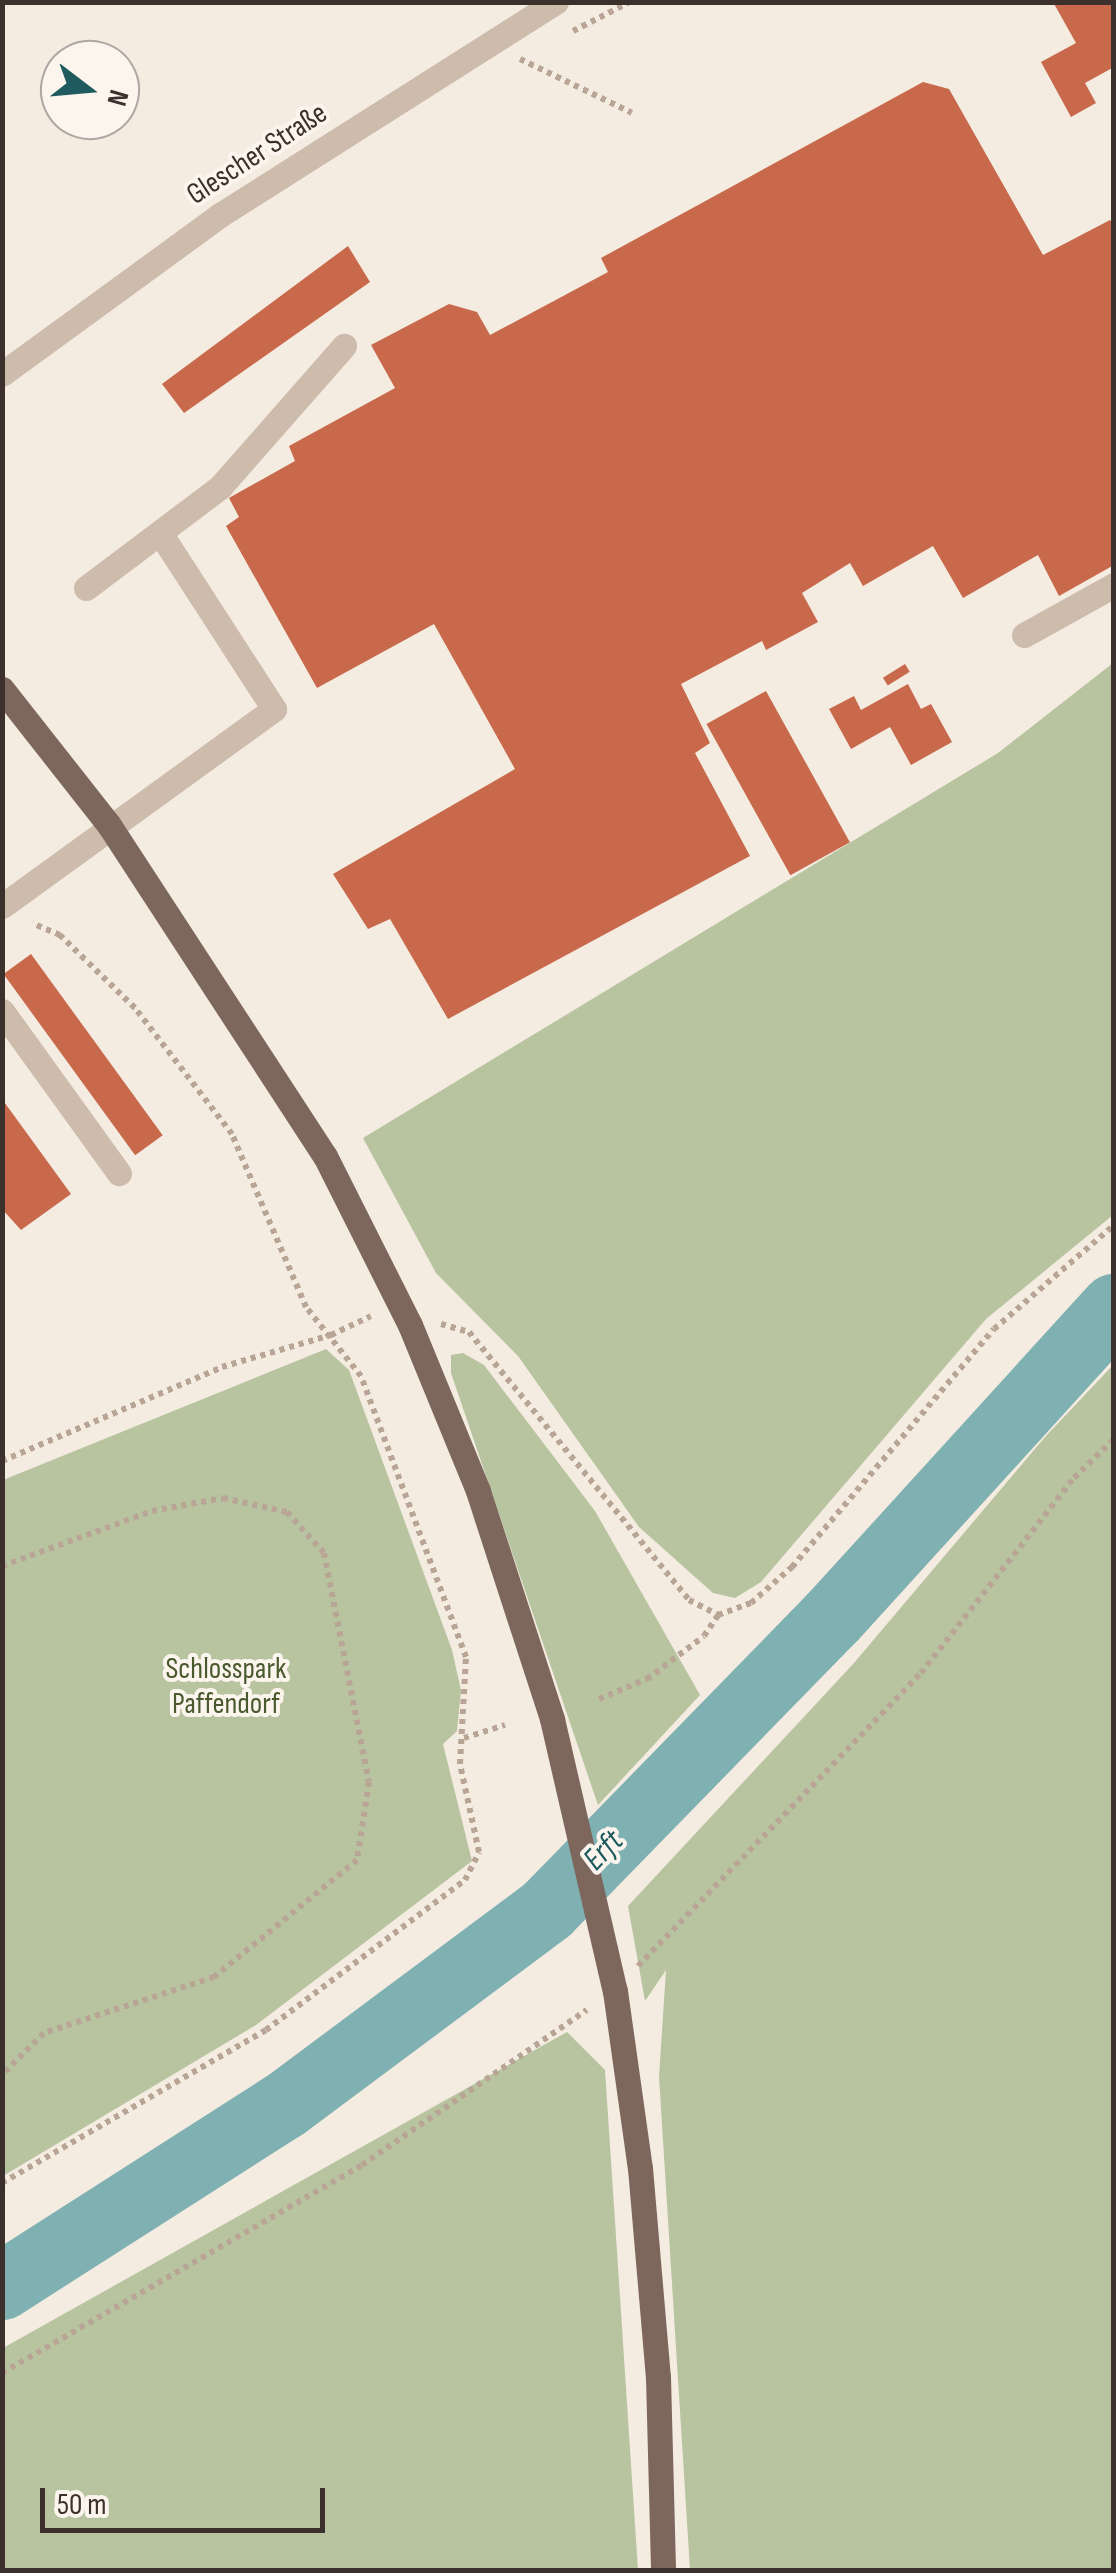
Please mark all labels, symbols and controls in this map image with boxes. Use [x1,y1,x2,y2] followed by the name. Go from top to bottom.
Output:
[40,40,140,140] north arrow
[99,86,135,110] text: N
[180,95,334,213] street label: Glescher Straße
[166,1651,286,1722] park label: Schlosspark Paffendorf
[576,1823,632,1879] water label: Erft
[45,2468,330,2530] scale bar
[57,2487,106,2523] text: 50 m

